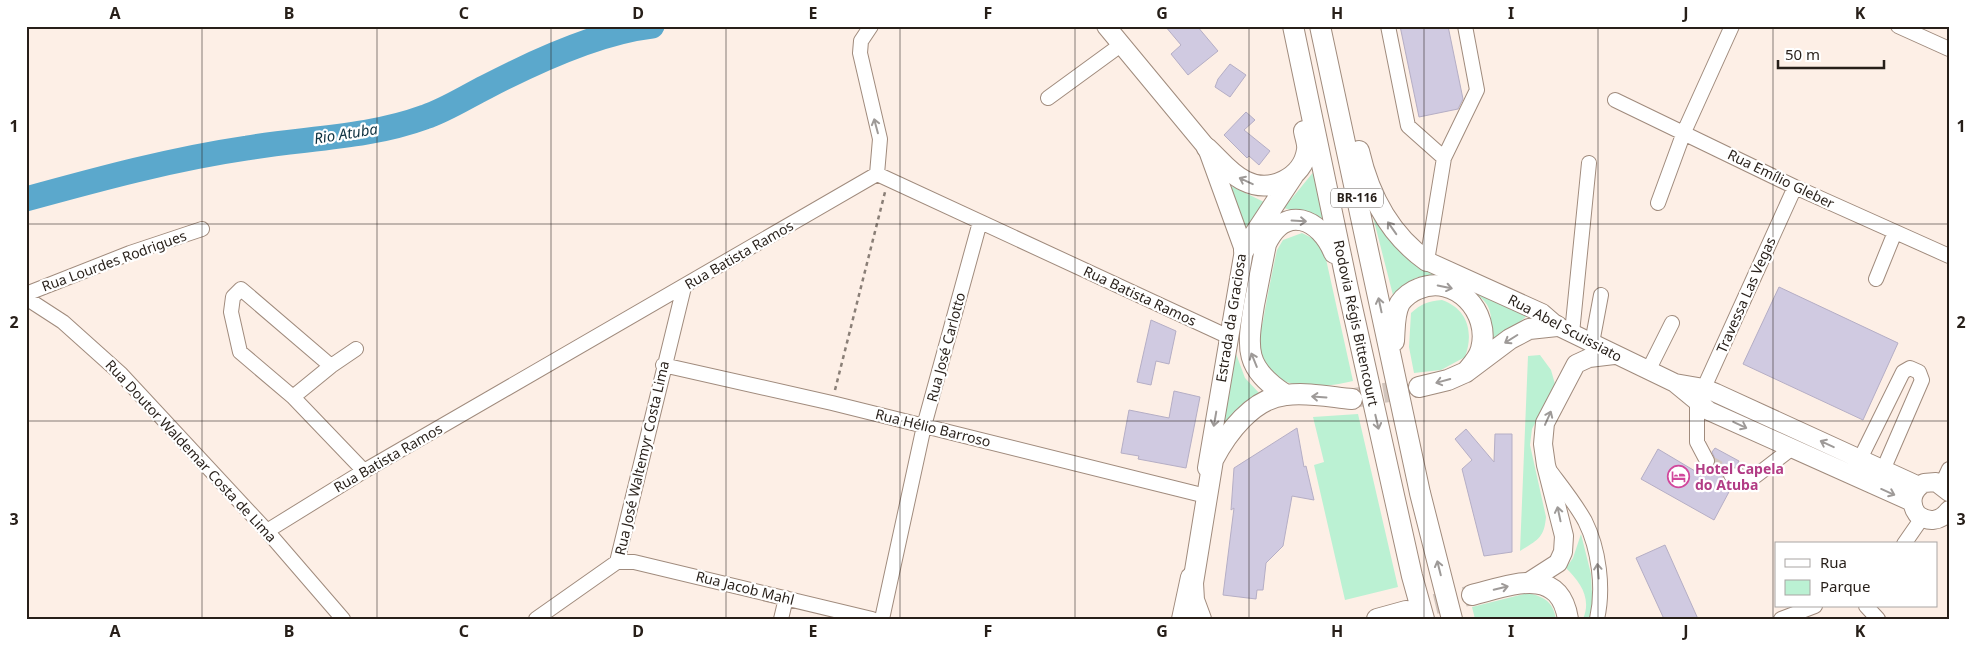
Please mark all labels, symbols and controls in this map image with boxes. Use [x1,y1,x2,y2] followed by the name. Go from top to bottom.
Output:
[109,2,121,24] text: A
[284,2,294,24] text: B
[459,2,469,24] text: C
[632,2,644,24] text: D
[809,2,818,24] text: E
[984,2,992,24] text: F
[1156,2,1168,24] text: G
[1331,2,1343,24] text: H
[1508,2,1514,24] text: I
[1681,2,1689,24] text: J
[1855,2,1866,24] text: K
[1778,38,1884,70] scale bar
[1785,44,1820,64] text: 50 m
[9,115,19,137] text: 1
[1956,115,1966,137] text: 1
[313,118,380,148] water label: Rio Atuba
[871,119,880,135] one-way arrow
[1725,144,1838,213] street label: Rua Emílio Gleber
[1239,176,1254,186] one-way arrow
[1331,188,1383,208] road number: BR-116
[681,216,797,293] street label: Rua Batista Ramos
[1290,217,1306,226] one-way arrow
[1387,221,1397,235] one-way arrow
[39,225,189,296] street label: Rua Lourdes Rodrigues
[1711,234,1780,356] street label: Travessa Las Vegas
[1330,238,1383,408] street label: Rodovia Régis Bittencourt
[1211,252,1250,384] street label: Estrada da Graciosa
[1081,261,1200,330] street label: Rua Batista Ramos
[1436,282,1452,292] one-way arrow
[1505,289,1626,366] street label: Rua Abel Scuissiato
[922,290,969,404] street label: Rua José Carlotto
[1375,298,1384,314] one-way arrow
[9,311,19,333] text: 2
[1956,311,1966,333] text: 2
[1505,334,1519,344] one-way arrow
[1248,353,1258,368] one-way arrow
[102,355,281,546] street label: Rua Doutor Waldemar Costa de Lima
[610,359,673,557] street label: Rua José Waltemyr Costa Lima
[1435,376,1451,386] one-way arrow
[1311,392,1327,401] one-way arrow
[873,404,993,451] street label: Rua Hélio Barroso
[1209,411,1219,427] one-way arrow
[1544,411,1554,426] one-way arrow
[1373,413,1383,429] one-way arrow
[330,419,446,496] street label: Rua Batista Ramos
[1732,421,1747,431] one-way arrow
[1820,438,1835,448] one-way arrow
[1695,459,1784,494] place label: Hotel Capela do Atuba
[1667,465,1691,489] hotel icon: Hotel Capela do Atuba
[1881,487,1896,497] one-way arrow
[1554,507,1563,523] one-way arrow
[9,508,19,530] text: 3
[1956,508,1966,530] text: 3
[1775,542,1938,608] legend
[1820,552,1847,572] text: Rua
[1434,560,1443,576] one-way arrow
[1594,563,1603,579] one-way arrow
[694,566,796,609] street label: Rua Jacob Mahl
[1820,576,1870,596] text: Parque
[1492,583,1508,592] one-way arrow
[109,620,121,642] text: A
[284,620,294,642] text: B
[459,620,469,642] text: C
[632,620,644,642] text: D
[809,620,818,642] text: E
[984,620,992,642] text: F
[1156,620,1168,642] text: G
[1331,620,1343,642] text: H
[1508,620,1514,642] text: I
[1681,620,1689,642] text: J
[1855,620,1866,642] text: K

